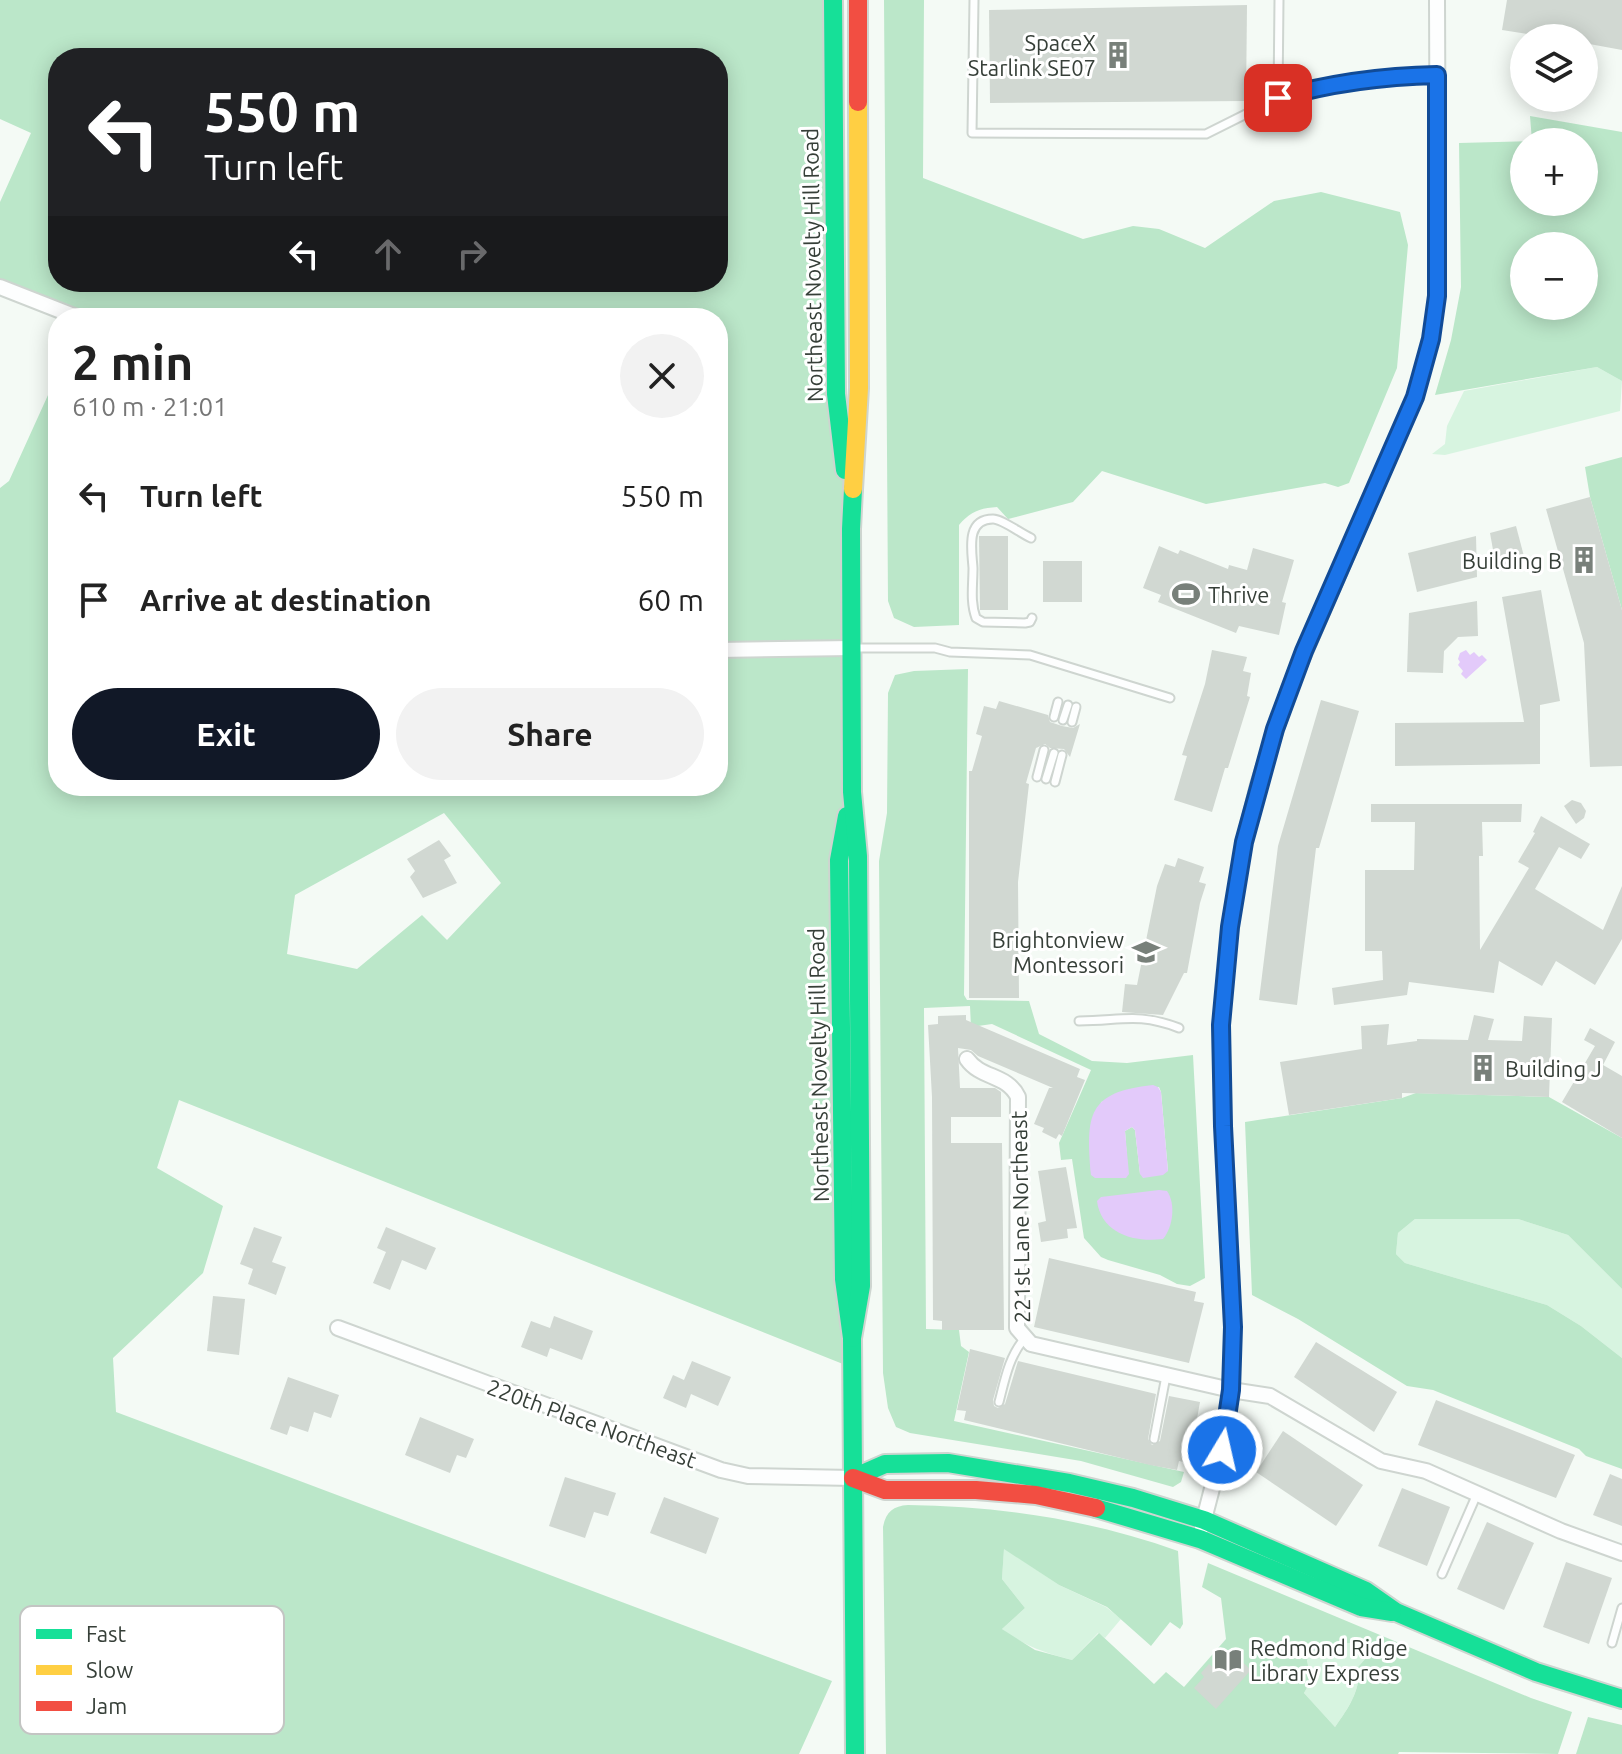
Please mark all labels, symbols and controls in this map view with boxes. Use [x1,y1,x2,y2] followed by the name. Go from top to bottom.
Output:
[1510,24,1598,320] map controls
[1510,24,1598,112] button: layers
[968,30,1096,80] place label: SpaceX Starlink SE07
[1103,40,1133,70] building icon: SpaceX Starlink SE07
[1244,64,1312,132] pin
[1256,76,1300,120] icon: arrive
[72,80,176,184] icon: left
[204,80,360,143] text: 550 m
[797,128,827,402] street label: Northeast Novelty Hill Road
[1510,128,1598,216] button: +
[204,146,343,187] text: Turn left
[282,232,326,276] icon: left
[366,232,410,276] icon: ahead
[450,232,494,276] icon: right
[1510,232,1598,320] button: −
[620,334,704,418] button: close
[72,335,193,389] text: 2 min
[72,392,228,421] text: 610 m · 21:01
[72,474,116,518] icon: left
[140,479,262,513] text: Turn left
[620,479,704,513] text: 550 m
[1569,545,1599,575] building icon: Building B
[1462,548,1562,573] place label: Building B
[72,578,116,622] icon: arrive
[1171,579,1201,609] sports icon: Thrive
[1208,582,1269,607] place label: Thrive
[140,583,432,617] text: Arrive at destination
[637,583,704,617] text: 60 m
[72,688,380,780] button: Exit
[396,688,704,780] button: Share
[992,927,1124,977] place label: Brightonview Montessori
[803,928,833,1202] street label: Northeast Novelty Hill Road
[1131,937,1161,967] school or university icon: Brightonview Montessori
[1468,1053,1498,1083] building icon: Building J
[1505,1056,1602,1081] place label: Building J
[1006,1110,1034,1323] street label: 221st Lane Northeast
[484,1373,700,1473] street label: 220th Place Northeast
[1180,1408,1264,1492] position arrow
[20,1606,284,1734] legend
[86,1621,127,1646] text: Fast
[1250,1635,1408,1685] place label: Redmond Ridge Library Express
[1213,1645,1243,1675] library icon: Redmond Ridge Library Express
[86,1657,133,1682] text: Slow
[86,1693,127,1718] text: Jam

